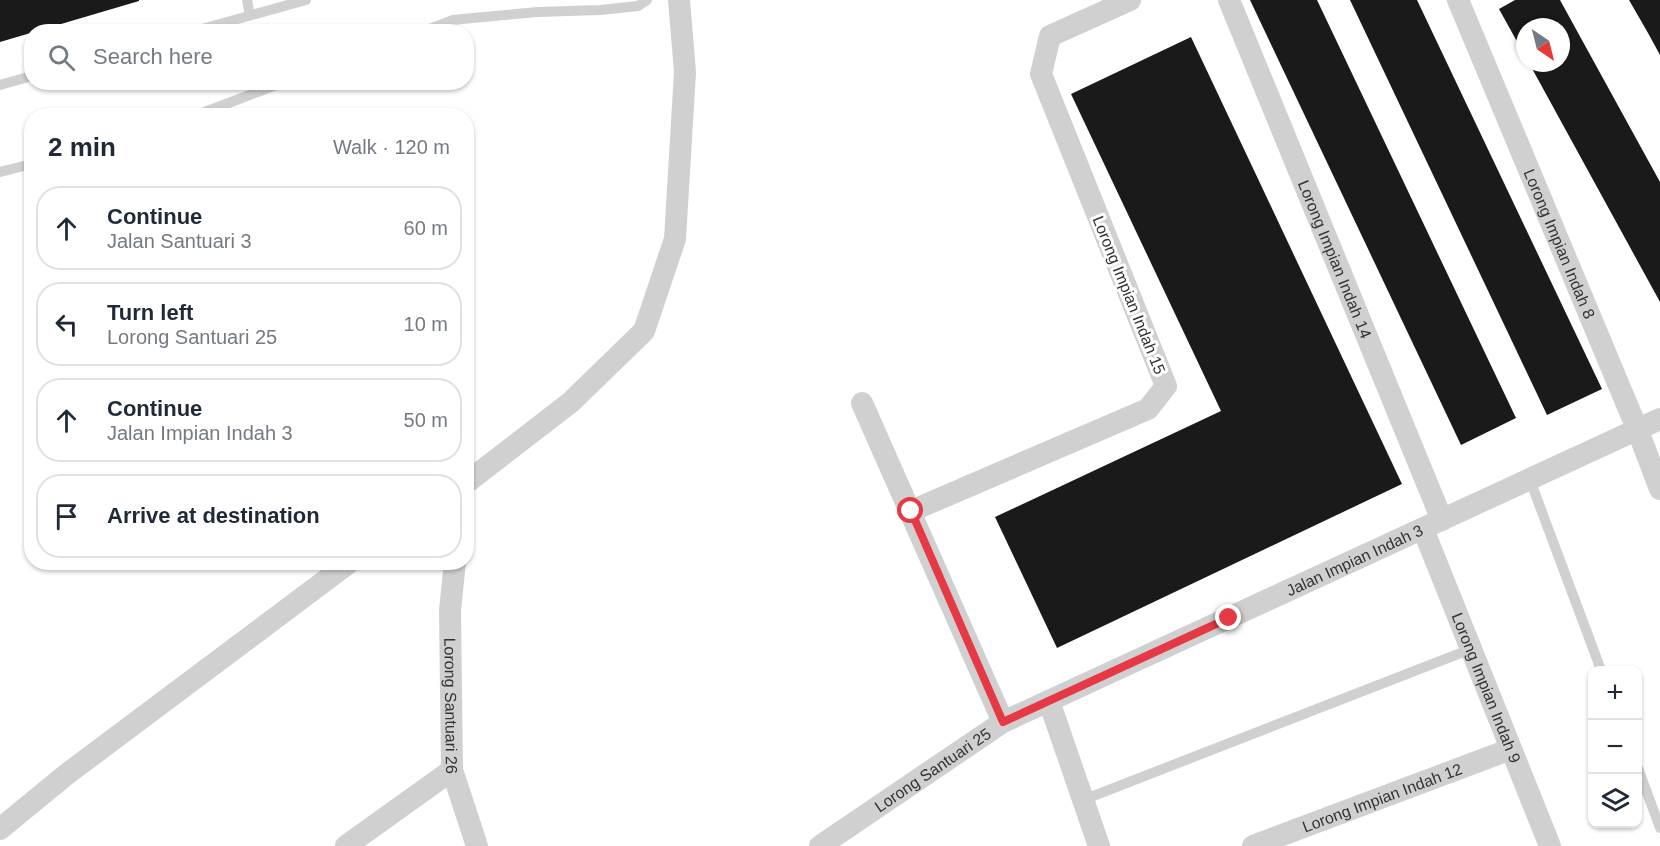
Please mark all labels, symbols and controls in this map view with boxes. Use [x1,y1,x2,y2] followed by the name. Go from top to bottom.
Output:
[1516,18,1570,72] north arrow
[24,24,474,90] search box
[45,41,78,74] icon: search
[93,44,213,69] text: Search here
[48,132,116,162] text: 2 min
[333,136,450,158] text: Walk · 120 m
[1521,166,1598,321] street label: Lorong Impian Indah 8
[1295,178,1375,341] street label: Lorong Impian Indah 14
[107,204,202,229] text: Continue
[50,212,83,245] icon: ahead
[1089,213,1169,377] street label: Lorong Impian Indah 15
[404,217,448,239] text: 60 m
[107,230,252,252] text: Jalan Santuari 3
[107,300,193,325] text: Turn left
[50,308,83,341] icon: left
[404,313,448,335] text: 10 m
[107,326,277,348] text: Lorong Santuari 25
[107,396,202,421] text: Continue
[50,404,83,437] icon: ahead
[404,409,448,431] text: 50 m
[107,422,293,444] text: Jalan Impian Indah 3
[897,497,923,523] route start
[50,500,83,533] icon: arrive
[107,503,320,528] text: Arrive at destination
[1283,521,1426,599] street label: Jalan Impian Indah 3
[1215,604,1241,630] route end
[1449,610,1524,765] street label: Lorong Impian Indah 9
[442,638,461,774] street label: Lorong Santuari 26
[1588,666,1642,828] map controls
[1588,666,1642,720] button: +
[1588,720,1642,774] button: −
[871,724,994,815] street label: Lorong Santuari 25
[1300,760,1464,835] street label: Lorong Impian Indah 12
[1588,774,1642,828] button: layers

